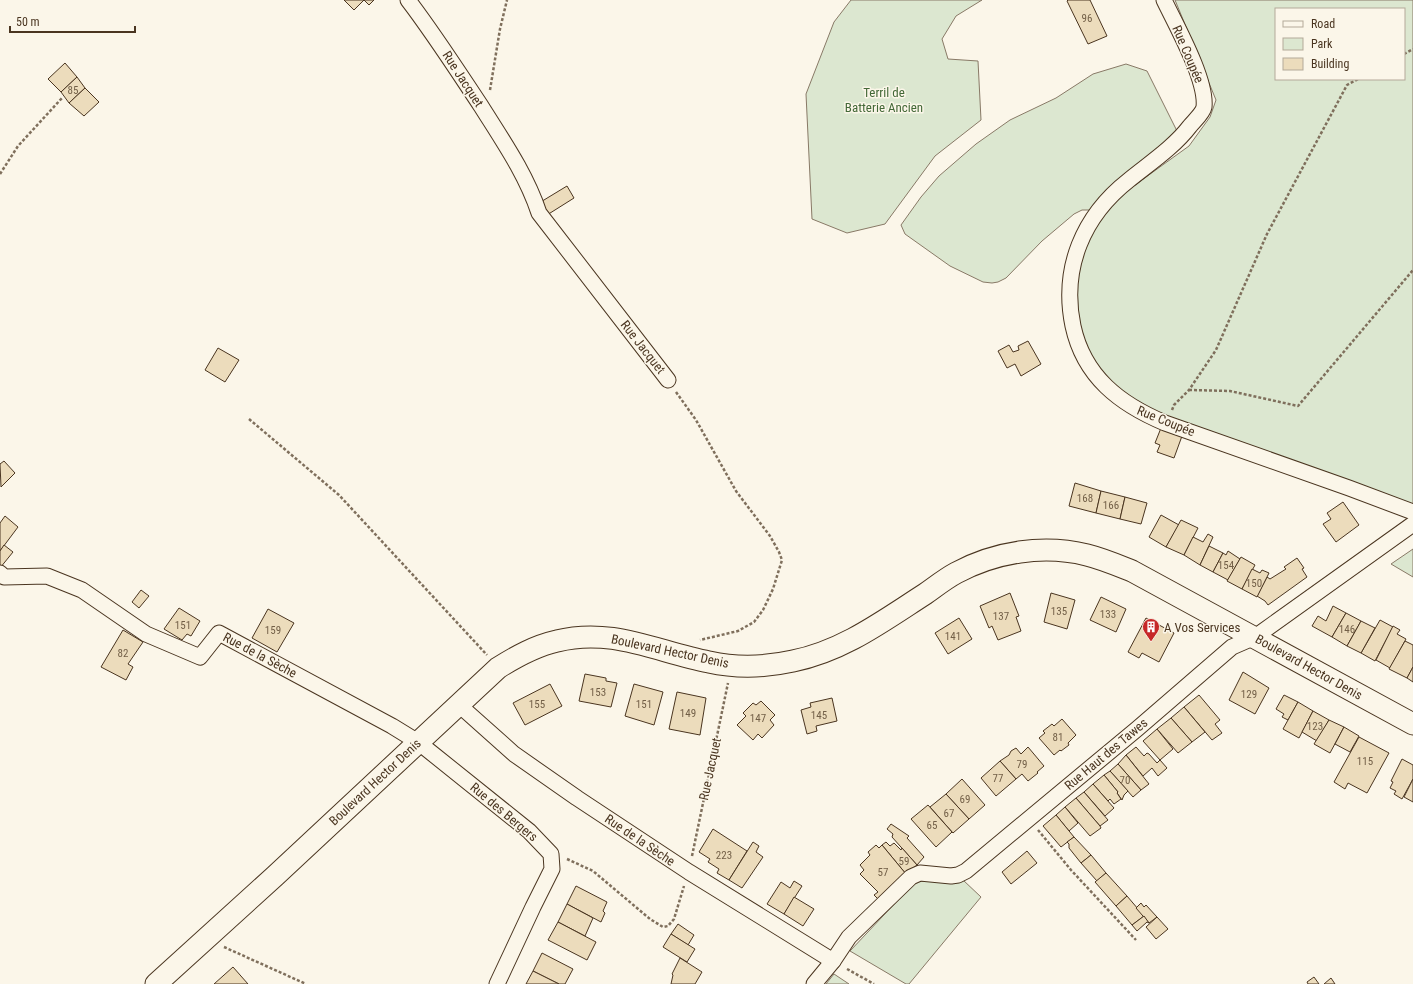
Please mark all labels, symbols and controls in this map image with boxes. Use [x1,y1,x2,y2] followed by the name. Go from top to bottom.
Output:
[10,8,135,34] scale bar
[1275,8,1405,80] legend
[1082,12,1092,25] house number: 96
[16,15,40,29] text: 50 m
[1311,17,1335,31] text: Road
[1169,23,1207,85] street label: Rue Coupée
[1311,37,1333,51] text: Park
[439,48,487,110] street label: Rue Jacquet
[1311,57,1349,71] text: Building
[68,84,78,97] house number: 85
[845,85,923,115] park label: Terril de Batterie Ancien
[618,317,669,377] street label: Rue Jacquet
[1135,403,1197,439] street label: Rue Coupée
[1077,492,1093,505] house number: 168
[1103,499,1119,512] house number: 166
[1218,559,1235,572] house number: 154
[1246,577,1262,590] house number: 150
[1051,605,1067,618] house number: 135
[1100,608,1116,621] house number: 133
[993,610,1009,623] house number: 137
[1141,617,1161,642] building icon: A Vos Services
[175,619,191,632] house number: 151
[1164,620,1240,635] place label: A Vos Services
[1339,623,1355,636] house number: 146
[265,624,281,637] house number: 159
[221,629,299,681] street label: Rue de la Sèche
[945,630,961,643] house number: 141
[610,631,730,671] street label: Boulevard Hector Denis
[1253,631,1365,703] street label: Boulevard Hector Denis
[118,647,128,660] house number: 82
[590,686,606,699] house number: 153
[1241,688,1257,701] house number: 129
[529,698,545,711] house number: 155
[636,698,652,711] house number: 151
[680,707,696,720] house number: 149
[811,709,827,722] house number: 145
[750,712,766,725] house number: 147
[1061,715,1151,793] street label: Rue Haut des Tawes
[1307,720,1323,733] house number: 123
[1053,731,1063,744] house number: 81
[326,736,424,828] street label: Boulevard Hector Denis
[696,736,724,802] street label: Rue Jacquet
[1357,755,1373,768] house number: 115
[1017,758,1027,771] house number: 79
[993,772,1003,785] house number: 77
[1120,774,1130,787] house number: 70
[467,780,541,845] street label: Rue des Bergers
[960,793,970,806] house number: 69
[944,807,954,820] house number: 67
[602,811,678,869] street label: Rue de la Sèche
[927,819,937,832] house number: 65
[716,849,732,862] house number: 223
[899,855,909,868] house number: 59
[878,866,888,879] house number: 57

